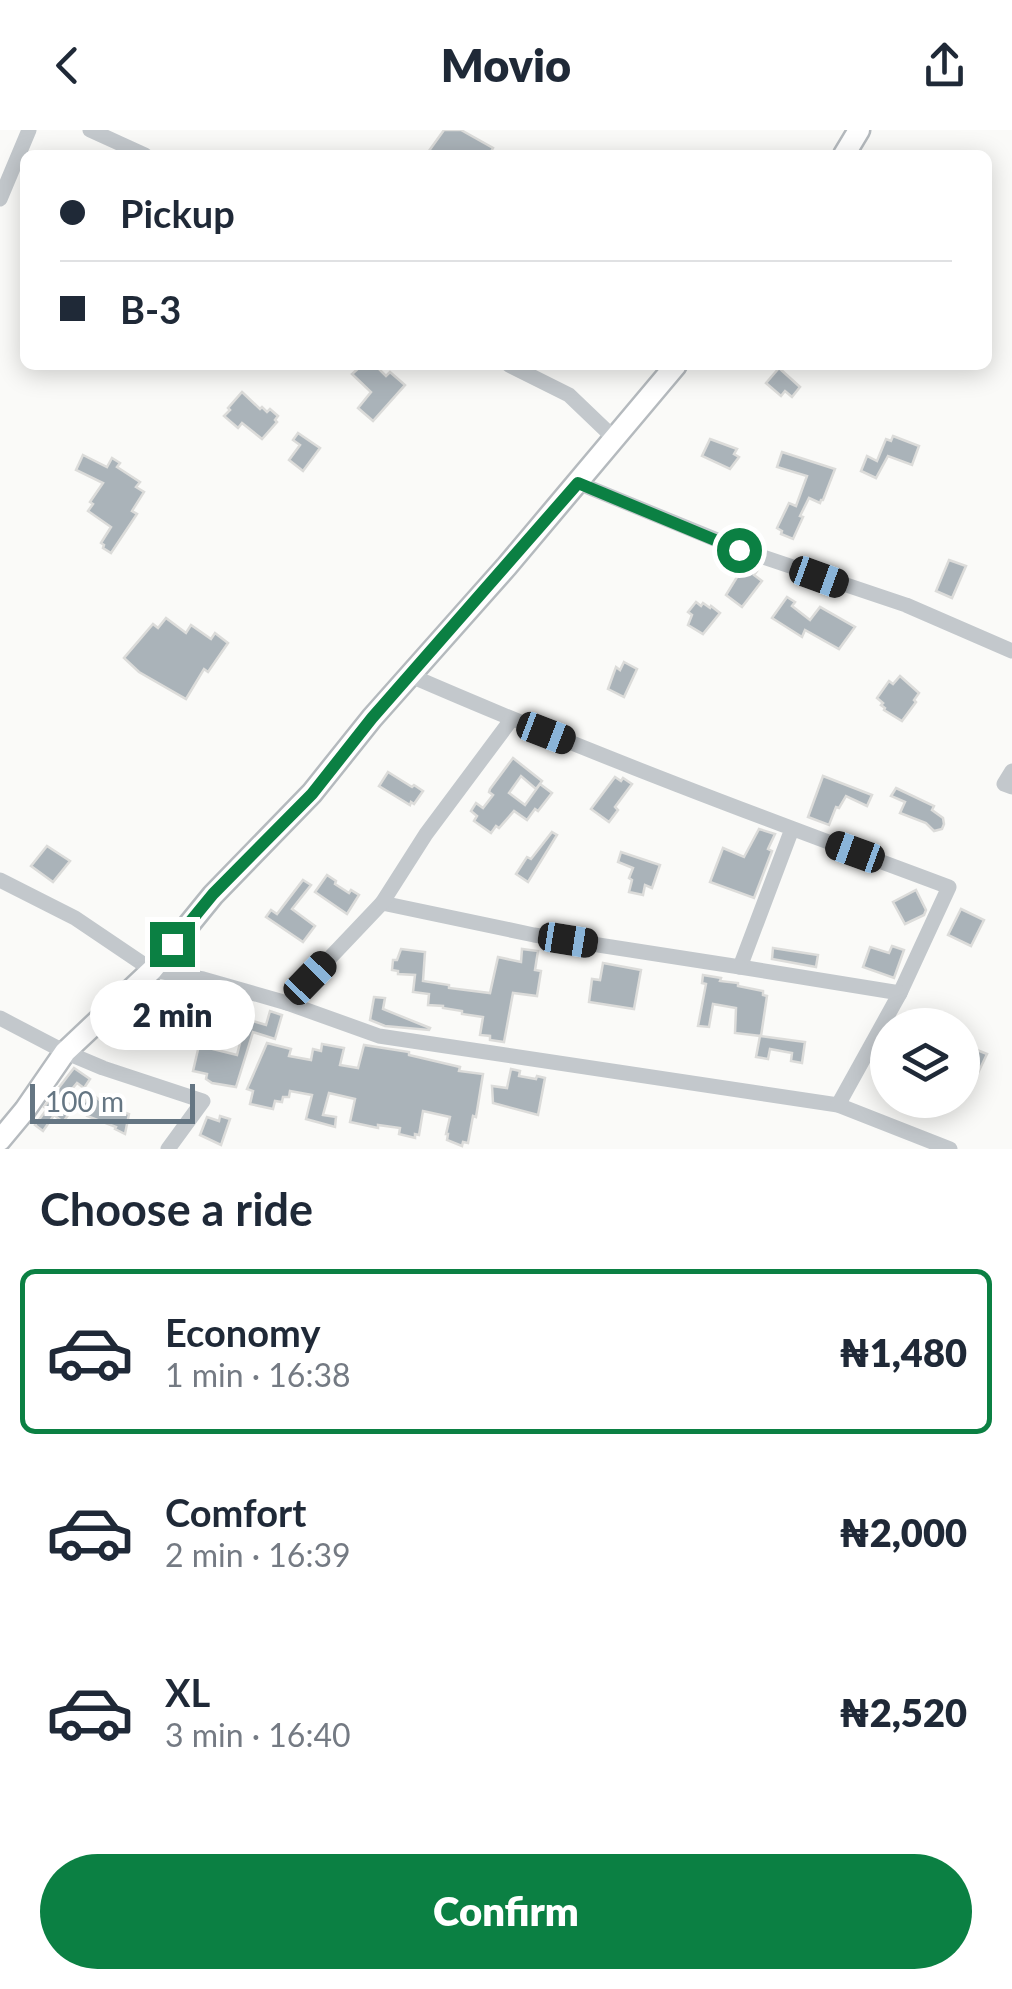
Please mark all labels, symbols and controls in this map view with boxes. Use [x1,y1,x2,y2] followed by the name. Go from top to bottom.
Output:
[40,38,95,93] icon: back
[441,38,571,92] text: Movio
[917,38,972,93] icon: share
[120,190,235,236] text: Pickup
[120,286,181,332] text: B-3
[717,528,762,573] route start
[786,553,852,601] car
[513,708,579,758] car
[822,828,888,876] car
[536,920,600,960] car
[150,922,195,967] route end
[278,946,342,1010] car
[90,979,254,1049] callout: 2 min
[133,995,212,1034] text: 2 min
[870,1008,980,1118] map controls
[870,1008,980,1118] button: layers
[30,1079,195,1124] scale bar
[45,1084,124,1118] text: 100 m
[40,1182,313,1236] text: Choose a ride
[45,1307,135,1397] icon: car
[165,1309,320,1355] text: Economy
[839,1329,967,1375] text: ₦1,480
[165,1355,351,1394] text: 1 min · 16:38
[45,1487,135,1577] icon: car
[165,1489,306,1535] text: Comfort
[839,1509,967,1555] text: ₦2,000
[165,1535,351,1574] text: 2 min · 16:39
[45,1667,135,1757] icon: car
[165,1669,210,1715] text: XL
[839,1689,967,1735] text: ₦2,520
[165,1715,351,1754] text: 3 min · 16:40
[40,1854,972,1969] button: Confirm

